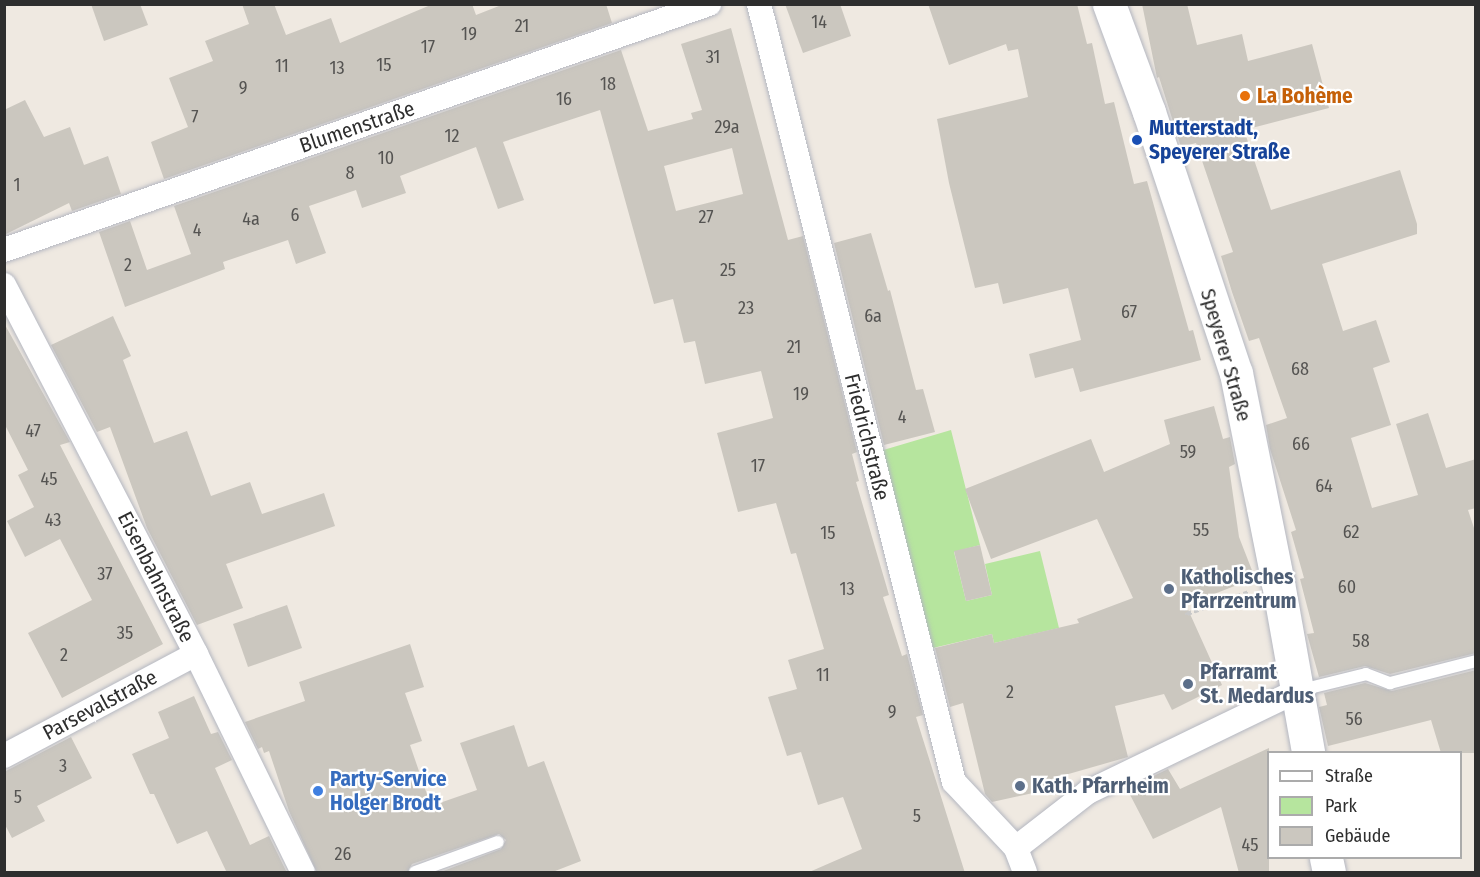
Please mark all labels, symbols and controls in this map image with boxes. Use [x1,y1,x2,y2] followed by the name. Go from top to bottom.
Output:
[811,11,827,33] house number: 14
[515,15,529,37] house number: 21
[461,23,477,45] house number: 19
[421,36,435,58] house number: 17
[706,46,720,68] house number: 31
[376,54,392,76] house number: 15
[275,55,289,77] house number: 11
[329,57,345,79] house number: 13
[600,73,616,95] house number: 18
[239,77,247,99] house number: 9
[1257,83,1353,109] place label: La Bohème
[556,88,572,110] house number: 16
[1238,89,1252,103] marker: La Bohème
[296,96,418,158] street label: Blumenstraße
[191,106,199,128] house number: 7
[1149,115,1290,165] place label: Mutterstadt, Speyerer Straße
[714,116,740,138] house number: 29a
[445,125,459,147] house number: 12
[1130,133,1144,147] marker: Mutterstadt, Speyerer Straße
[378,147,394,169] house number: 10
[346,162,354,184] house number: 8
[13,174,21,196] house number: 1
[291,204,299,226] house number: 6
[698,206,714,228] house number: 27
[242,208,260,230] house number: 4a
[193,219,201,241] house number: 4
[124,254,132,276] house number: 2
[720,259,736,281] house number: 25
[1195,286,1257,424] street label: Speyerer Straße
[738,297,754,319] house number: 23
[1121,301,1137,323] house number: 67
[864,305,882,327] house number: 6a
[787,336,801,358] house number: 21
[1291,358,1309,380] house number: 68
[839,371,895,503] street label: Friedrichstraße
[793,383,809,405] house number: 19
[898,406,906,428] house number: 4
[25,420,41,442] house number: 47
[1292,433,1310,455] house number: 66
[1180,441,1196,463] house number: 59
[751,455,765,477] house number: 17
[41,468,57,490] house number: 45
[1315,475,1333,497] house number: 64
[112,507,200,647] street label: Eisenbahnstraße
[45,509,61,531] house number: 43
[1193,519,1209,541] house number: 55
[1343,521,1359,543] house number: 62
[820,522,836,544] house number: 15
[97,563,113,585] house number: 37
[1181,564,1297,614] place label: Katholisches Pfarrzentrum
[1338,576,1356,598] house number: 60
[839,578,855,600] house number: 13
[1162,582,1176,596] marker: Katholisches Pfarrzentrum
[117,622,133,644] house number: 35
[1352,630,1370,652] house number: 58
[60,644,68,666] house number: 2
[1200,659,1314,709] place label: Pfarramt St. Medardus
[39,664,161,746] street label: Parsevalstraße
[816,664,830,686] house number: 11
[1181,677,1195,691] marker: Pfarramt St. Medardus
[1006,681,1014,703] house number: 2
[888,701,896,723] house number: 9
[1345,708,1363,730] house number: 56
[1267,751,1462,859] legend
[59,755,67,777] house number: 3
[1325,765,1373,787] text: Straße
[330,766,447,816] place label: Party-Service Holger Brodt
[1032,773,1169,799] place label: Kath. Pfarrheim
[1013,779,1027,793] marker: Kath. Pfarrheim
[311,784,325,798] marker: Party-Service Holger Brodt
[14,786,22,808] house number: 5
[1325,795,1357,817] text: Park
[913,805,921,827] house number: 5
[1325,825,1390,847] text: Gebäude
[1242,834,1258,856] house number: 45
[335,843,351,865] house number: 26

